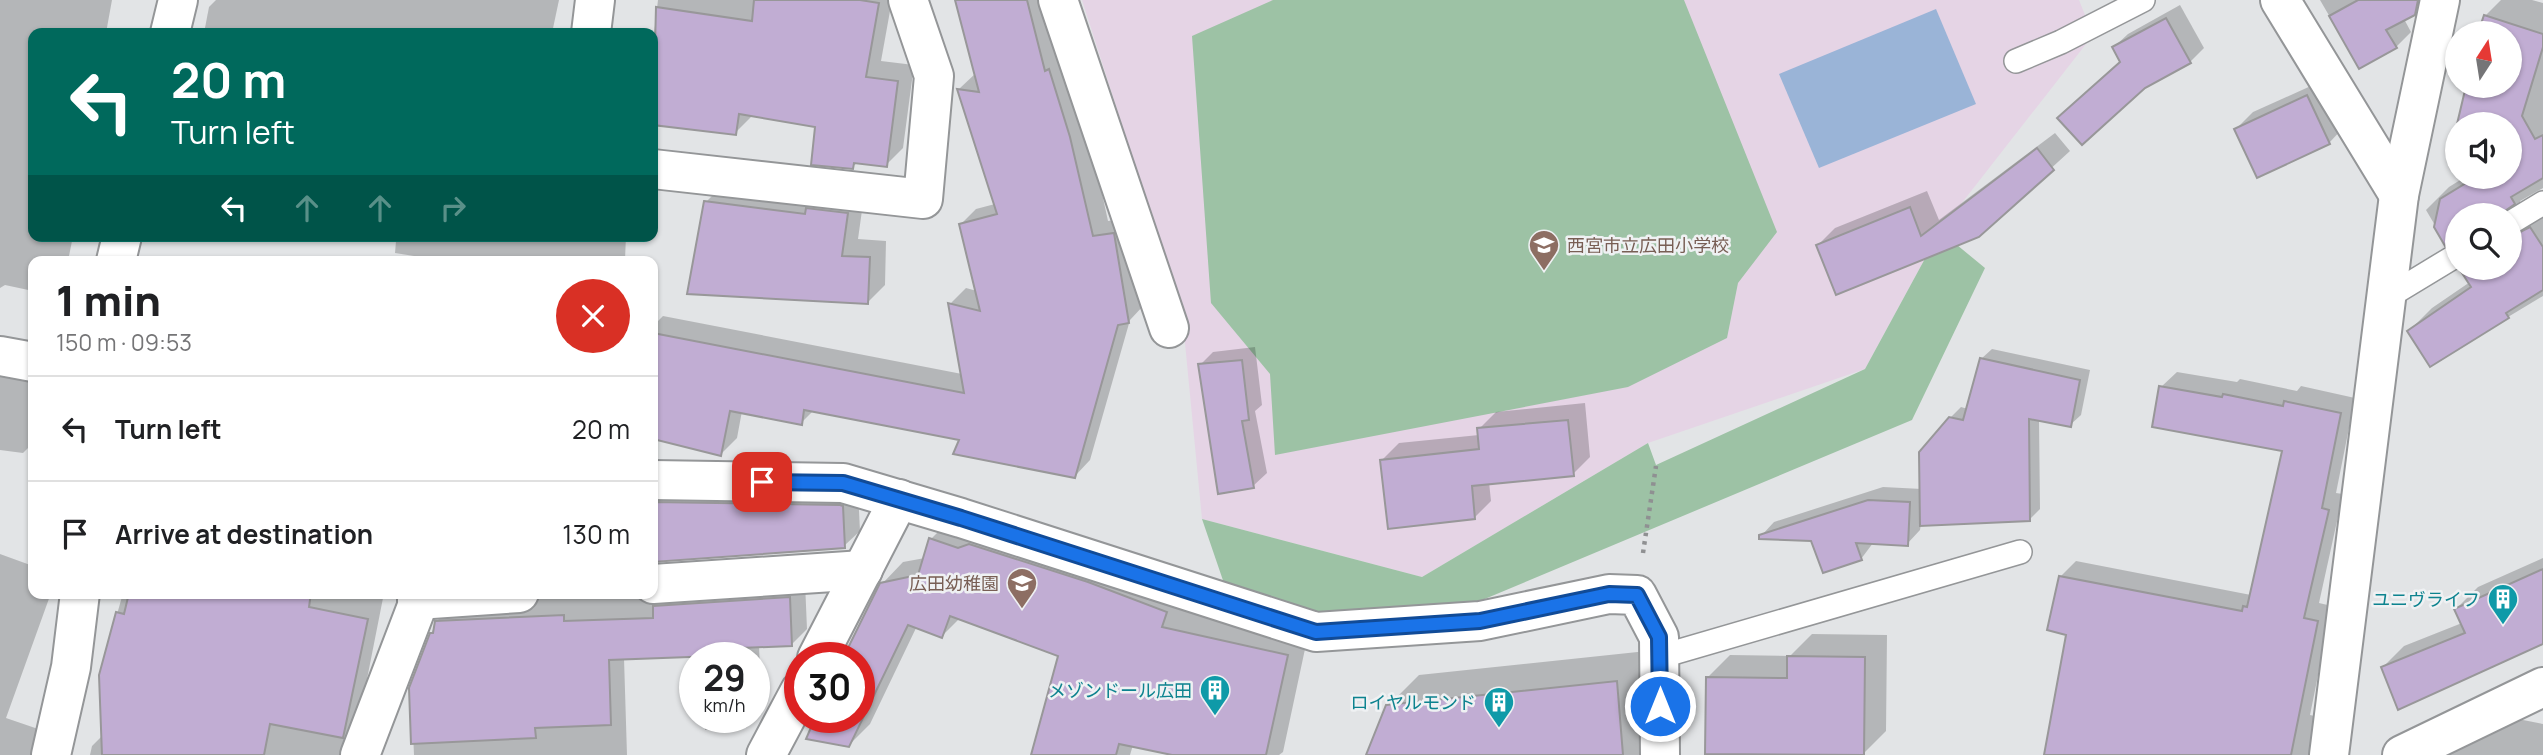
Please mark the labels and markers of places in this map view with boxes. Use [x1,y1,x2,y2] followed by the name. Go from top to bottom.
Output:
[1527,228,1561,272] school or university icon: 西宮市立広田小学校
[1567,233,1729,257] place label: 西宮市立広田小学校
[732,452,792,512] pin
[1005,566,1039,610] school or university icon: 広田幼稚園
[909,571,999,595] place label: 広田幼稚園
[2486,582,2520,626] building icon: ユニヴライフ
[2372,587,2480,611] place label: ユニヴライフ
[1198,673,1232,717] building icon: メゾンドール広田
[1048,678,1192,702] place label: メゾンドール広田
[1482,685,1516,729] building icon: ロイヤルモンド
[1351,690,1476,714] place label: ロイヤルモンド

